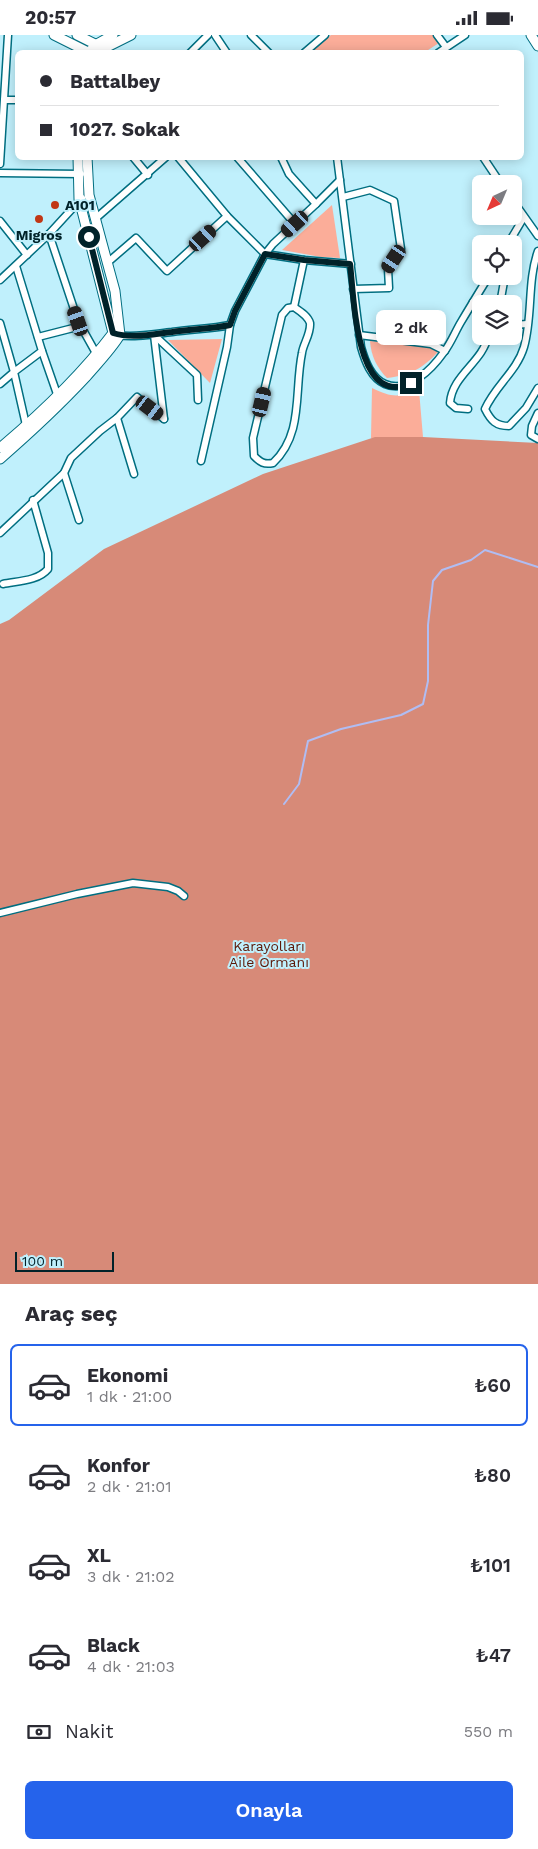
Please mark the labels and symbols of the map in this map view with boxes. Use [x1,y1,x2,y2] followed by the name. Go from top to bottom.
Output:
[472,175,522,225] north arrow
[65,197,95,213] place label: A101
[49,199,61,211] marker: A101
[278,208,311,240] car
[33,213,45,225] marker: Migros
[186,222,219,254] car
[78,226,100,248] route start
[16,227,63,243] place label: Migros
[379,242,408,276] car
[66,304,89,338] car
[376,311,446,345] callout: 2 dk
[400,372,422,394] route end
[251,386,272,418] car
[133,393,166,423] car
[229,938,309,970] park label: Karayolları Aile Ormanı
[15,1249,114,1272] scale bar

